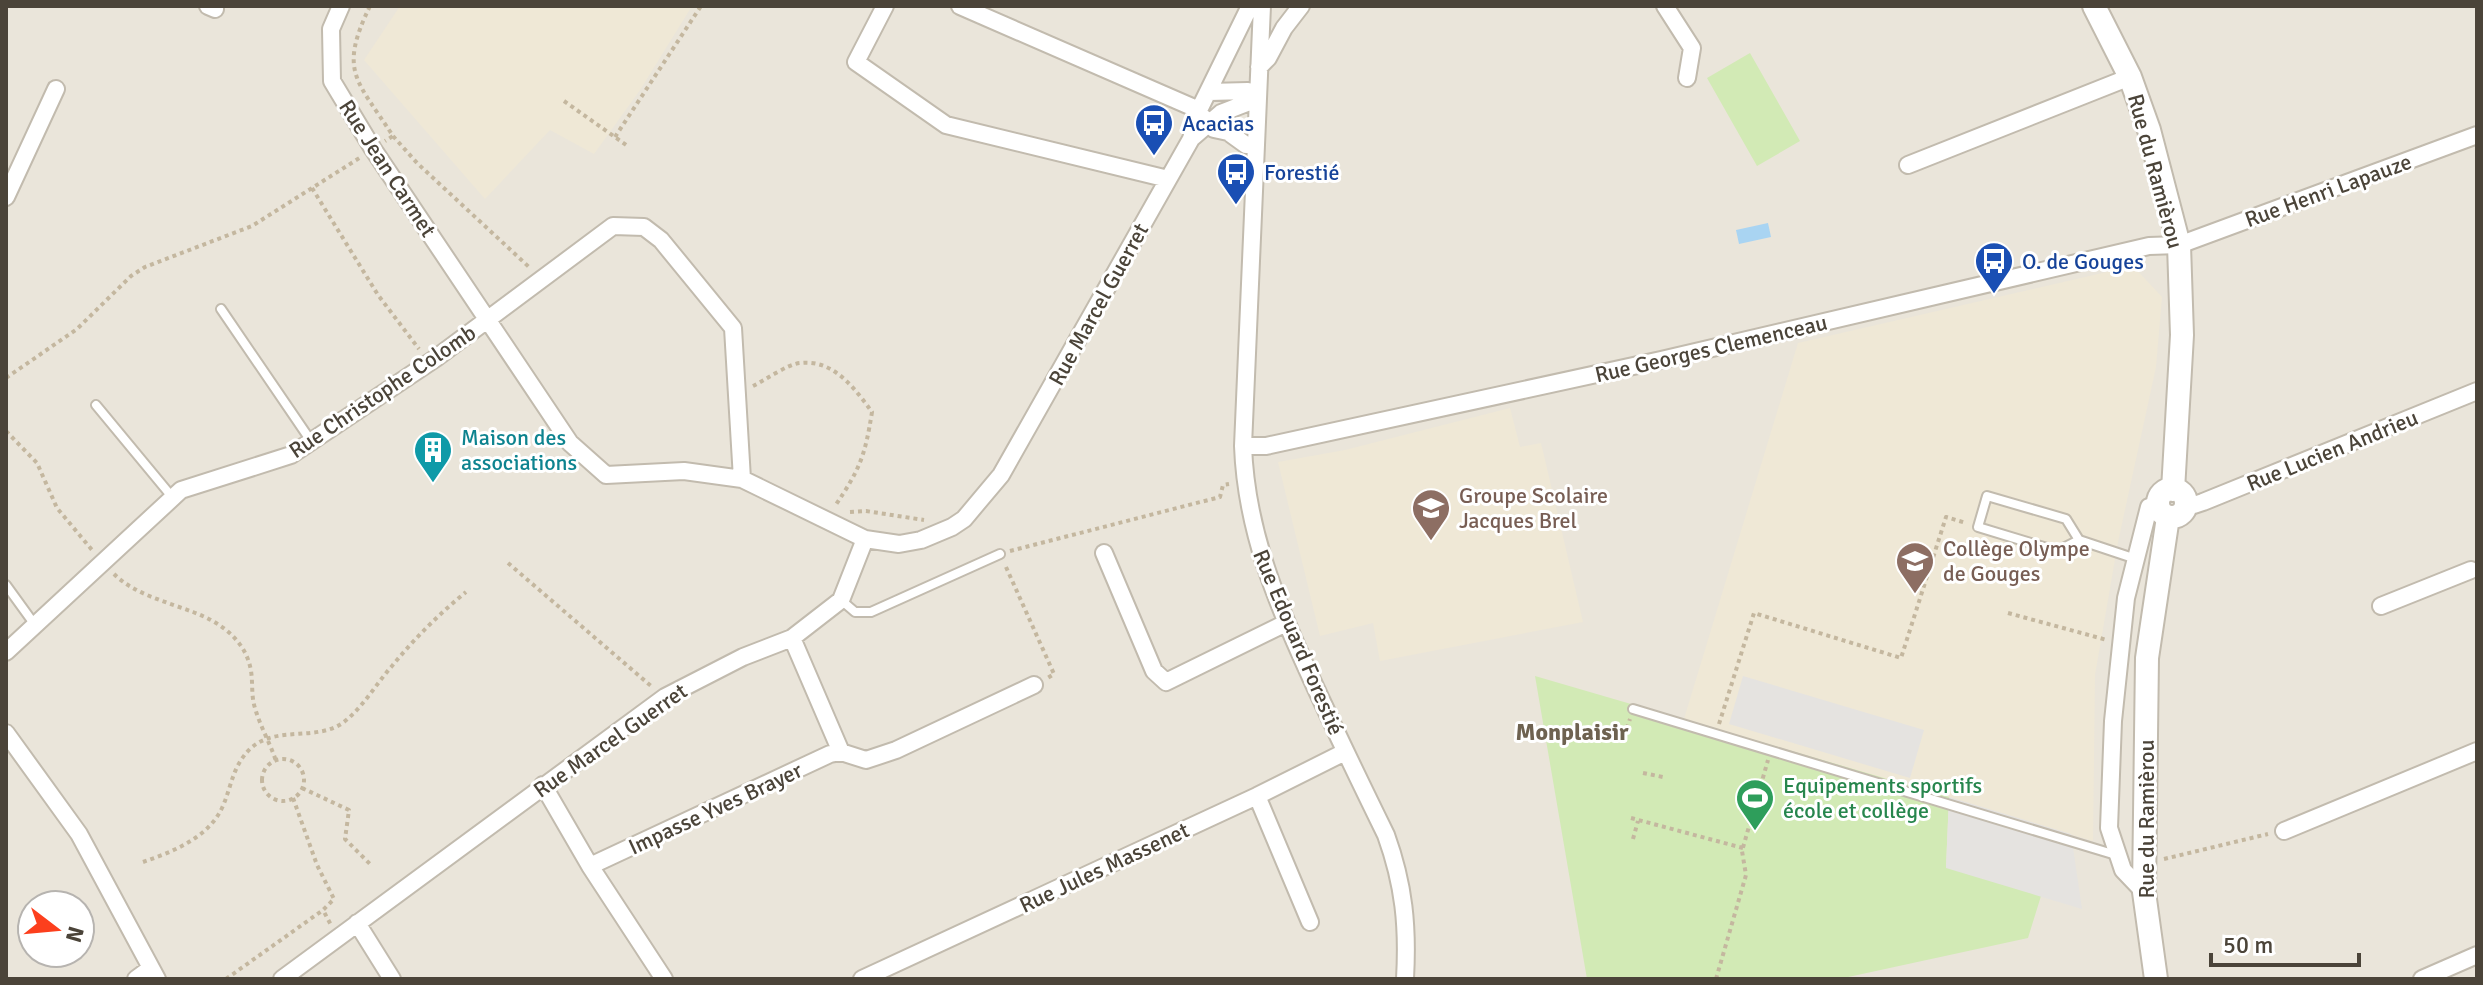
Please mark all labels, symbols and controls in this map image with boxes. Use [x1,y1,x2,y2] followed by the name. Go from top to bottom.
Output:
[2122,91,2189,251] street label: Rue du Ramièrou
[333,95,442,242] street label: Rue Jean Carmet
[1133,102,1175,157] bus stop icon: Acacias
[1182,110,1254,137] place label: Acacias
[2241,148,2415,233] street label: Rue Henri Lapauze
[1215,151,1257,206] bus stop icon: Forestié
[1264,159,1339,186] place label: Forestié
[1043,218,1154,390] street label: Rue Marcel Guerret
[1973,240,2015,295] bus stop icon: O. de Gouges
[2022,248,2144,275] place label: O. de Gouges
[1592,309,1830,388] street label: Rue Georges Clemenceau
[284,319,481,464] street label: Rue Christophe Colomb
[2243,404,2422,497] street label: Rue Lucien Andrieu
[461,424,577,476] place label: Maison des associations
[412,429,454,484] building icon: Maison des associations
[1459,482,1608,534] place label: Groupe Scolaire Jacques Brel
[1410,487,1452,542] school or university icon: Groupe Scolaire Jacques Brel
[1943,535,2090,587] place label: Collège Olympe de Gouges
[1894,540,1936,595] school or university icon: Collège Olympe de Gouges
[1247,545,1350,739] street label: Rue Edouard Forestié
[528,677,693,803] street label: Rue Marcel Guerret
[1515,717,1629,747] district label: Monplaisir
[2133,740,2160,898] street label: Rue du Ramièrou
[624,756,806,861] street label: Impasse Yves Brayer
[1783,772,1982,824] place label: Equipements sportifs école et collège
[1734,777,1776,832] sports icon: Equipements sportifs école et collège
[1015,816,1194,919] street label: Rue Jules Massenet
[16,889,96,969] north arrow
[2211,917,2359,967] scale bar
[60,923,90,945] text: N
[2223,930,2273,960] text: 50 m

